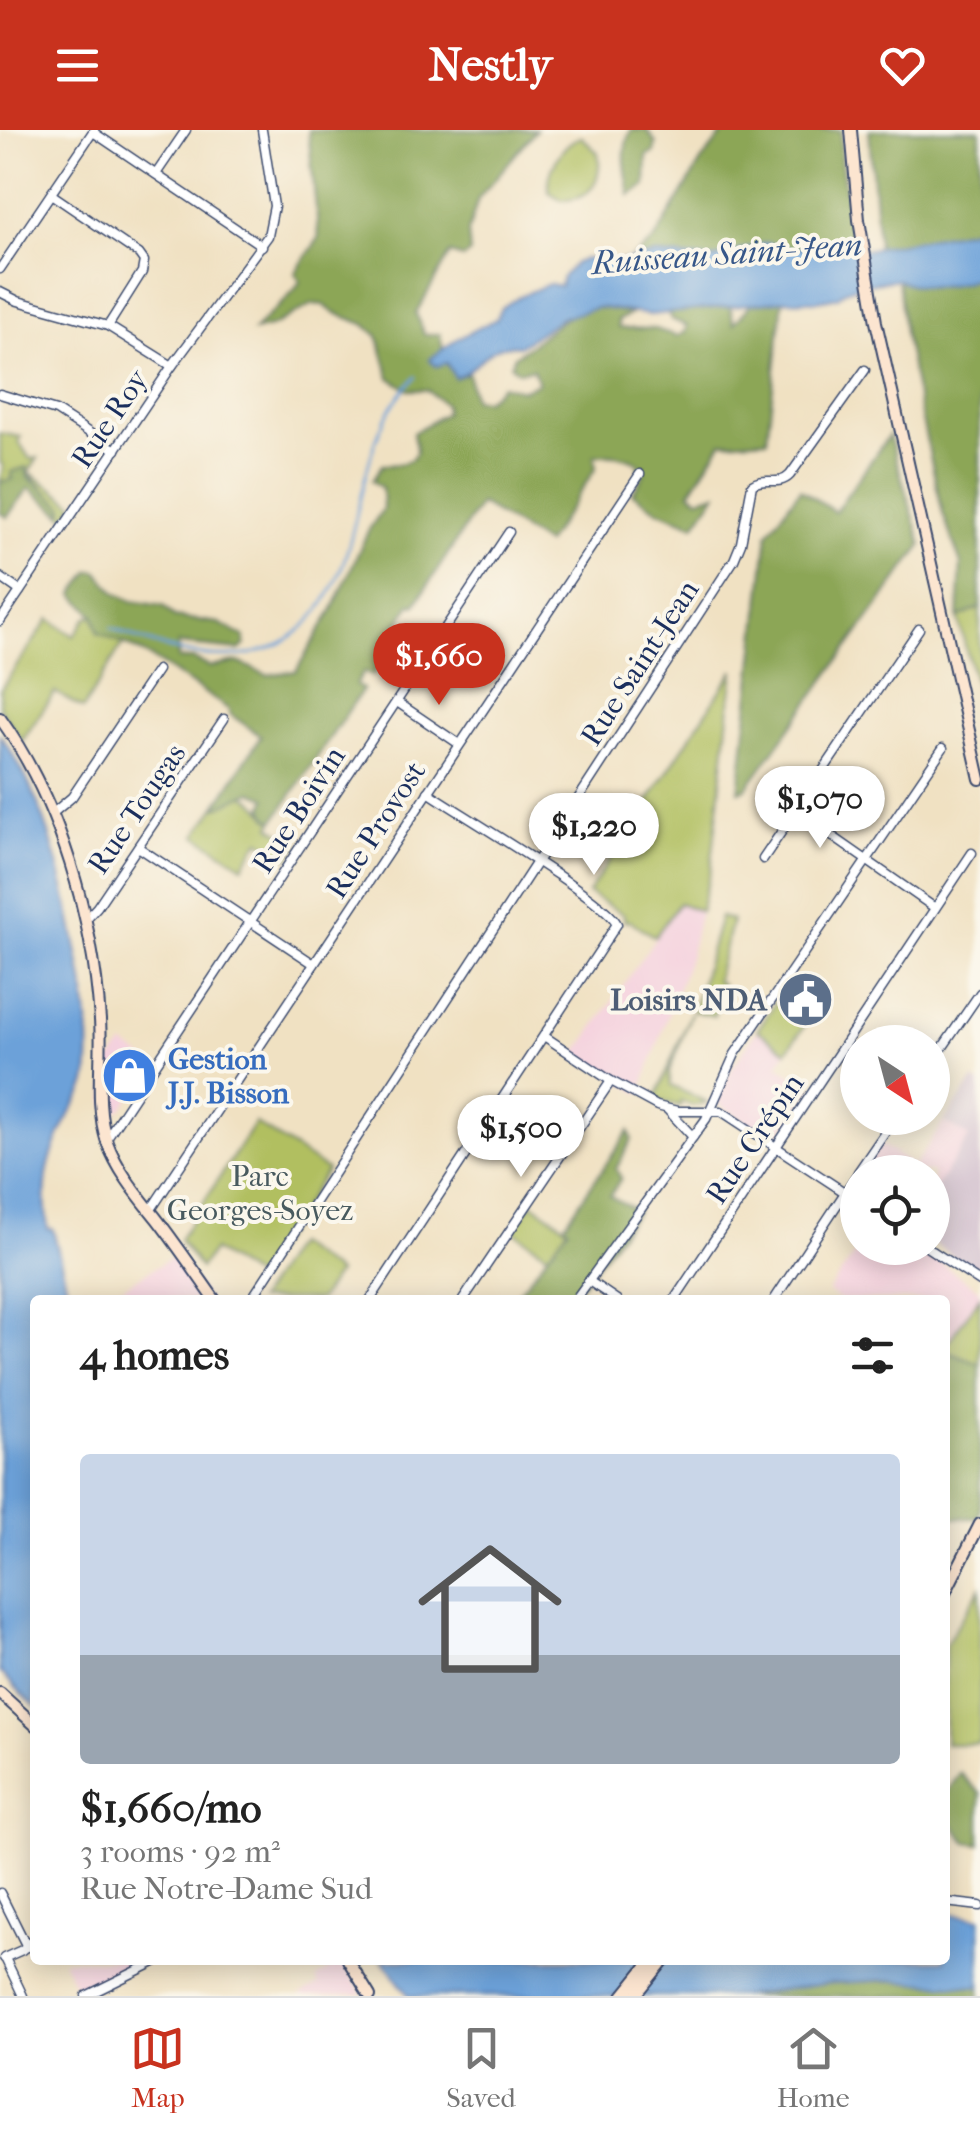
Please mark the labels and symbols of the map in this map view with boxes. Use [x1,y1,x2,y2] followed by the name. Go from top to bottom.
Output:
[588,226,864,282] water label: Ruisseau Saint-Jean
[64,362,156,475] street label: Rue Roy
[574,573,707,752] street label: Rue Saint-Jean
[358,623,520,708] pin: $1,660
[81,737,193,881] street label: Rue Tougas
[245,740,353,880] street label: Rue Boivin
[319,755,433,905] street label: Rue Provost
[739,766,901,851] pin: $1,070
[513,793,675,878] pin: $1,220
[776,970,836,1030] public building icon: Loisirs NDA
[610,983,769,1018] place label: Loisirs NDA
[840,1025,950,1135] north arrow
[165,1042,290,1111] place label: Gestion J.J. Bisson
[99,1046,159,1106] shop icon: Gestion J.J. Bisson
[699,1067,812,1211] street label: Rue Crépin
[440,1095,602,1180] pin: $1,500
[167,1159,353,1228] park label: Parc Georges-Soyez

